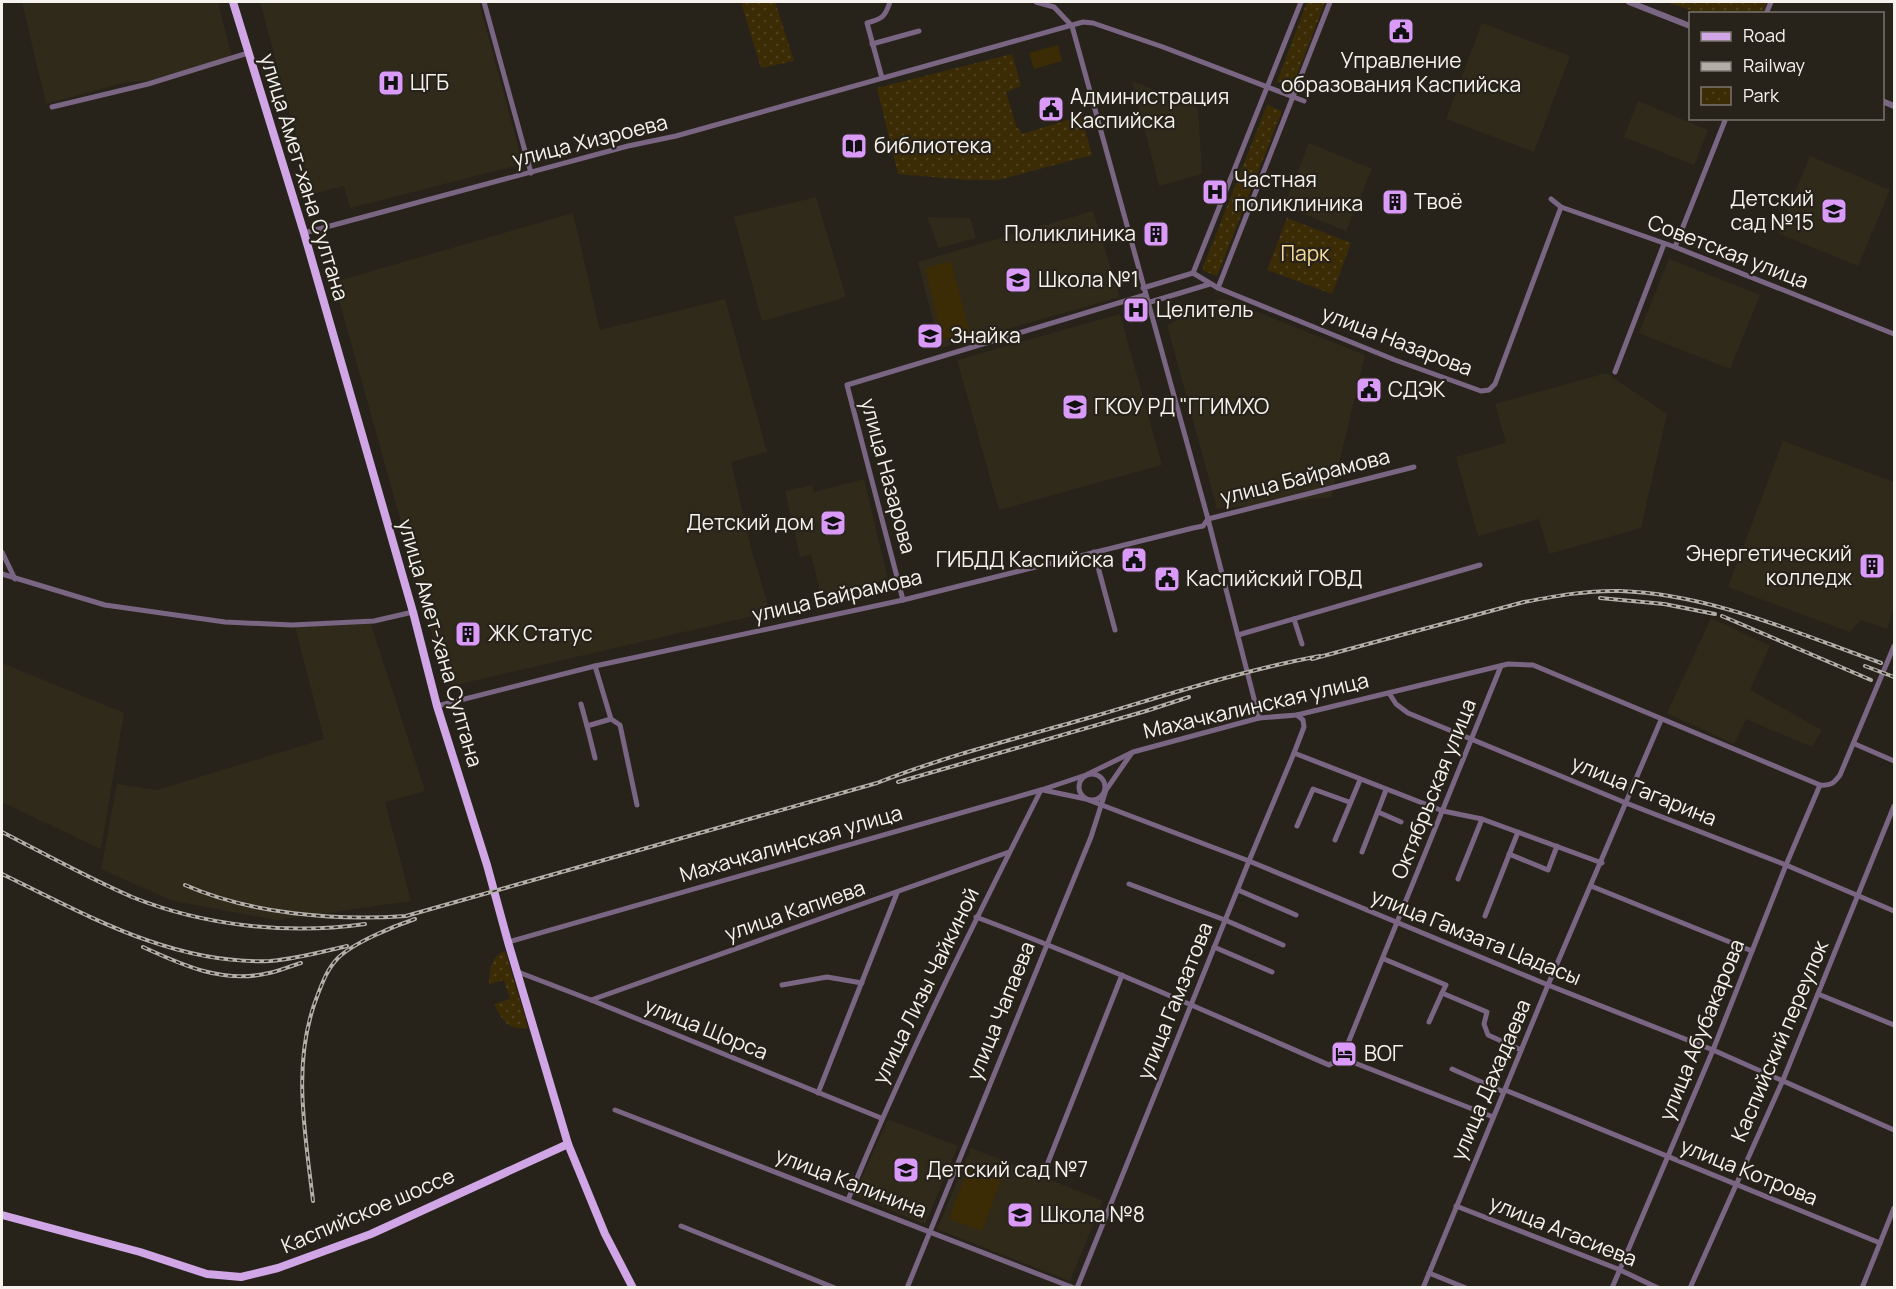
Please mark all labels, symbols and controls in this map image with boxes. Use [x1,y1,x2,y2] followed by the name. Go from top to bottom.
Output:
[1689,12,1884,120] legend
[1386,16,1416,46] public building icon: Управление образования Каспийска
[1743,23,1786,47] text: Road
[1281,46,1521,98] place label: Управление образования Каспийска
[254,50,356,304] street label: улица Амет-хана Султана
[1743,53,1805,77] text: Railway
[376,68,406,98] hospital icon: ЦГБ
[410,68,449,96] place label: ЦГБ
[1070,82,1229,134] place label: Администрация Каспийска
[1743,83,1780,107] text: Park
[1036,94,1066,124] public building icon: Администрация Каспийска
[509,107,670,173] street label: улица Хизроева
[839,131,869,161] library icon: библиотека
[874,131,992,159] place label: библиотека
[1234,165,1363,217] place label: Частная поликлиника
[1200,177,1230,207] hospital icon: Частная поликлиника
[1730,184,1814,236] place label: Детский сад №15
[1380,187,1410,217] building icon: Твоё
[1414,187,1462,215] place label: Твоё
[1819,196,1849,226] school or university icon: Детский сад №15
[1644,208,1813,295] street label: Советская улица
[1004,219,1136,247] place label: Поликлиника
[1141,219,1171,249] building icon: Поликлиника
[1280,239,1330,267] park label: Парк
[1003,265,1033,295] school or university icon: Школа №1
[1038,265,1139,293] place label: Школа №1
[1121,295,1151,325] hospital icon: Целитель
[1156,295,1254,323] place label: Целитель
[1318,298,1477,382] street label: улица Назарова
[915,321,945,351] school or university icon: Знайка
[950,321,1021,349] place label: Знайка
[1354,375,1384,405] public building icon: СДЭК
[1388,375,1446,403] place label: СДЭК
[1060,392,1090,422] school or university icon: ГКОУ РД "ГГИМХО
[1094,392,1269,420] place label: ГКОУ РД "ГГИМХО
[855,395,923,556] street label: улица Назарова
[1217,441,1392,511] street label: улица Байрамова
[686,508,814,536] place label: Детский дом
[818,508,848,538] school or university icon: Детский дом
[392,515,490,770] street label: улица Амет-хана Султана
[1686,539,1852,591] place label: Энергетический колледж
[936,545,1114,573] place label: ГИБДД Каспийска
[1119,545,1149,575] public building icon: ГИБДД Каспийска
[1857,551,1887,581] building icon: Энергетический колледж
[749,562,925,628] street label: улица Байрамова
[1152,564,1182,594] public building icon: Каспийский ГОВД
[1186,564,1362,592] place label: Каспийский ГОВД
[453,619,483,649] building icon: ЖК Статус
[488,619,593,647] place label: ЖК Статус
[1140,665,1371,745] street label: Махачкалинская улица
[1384,694,1482,883] street label: Октябрьская улица
[1568,748,1721,832] street label: улица Гагарина
[676,798,905,888] street label: Махачкалинская улица
[721,873,869,947] street label: улица Капиева
[1367,881,1586,991] street label: улица Гамзата Цадасы
[865,883,985,1089] street label: улица Лизы Чайкиной
[1130,918,1218,1083] street label: улица Гамзатова
[1652,935,1750,1125] street label: улица Абубакарова
[1724,935,1834,1146] street label: Каспийский переулок
[959,937,1041,1084] street label: улица Чапаева
[640,991,772,1066] street label: улица Щорса
[1444,995,1537,1164] street label: улица Дахадаева
[1329,1039,1359,1069] hotel icon: ВОГ
[1364,1039,1403,1067] place label: ВОГ
[1677,1131,1822,1211] street label: улица Котрова
[772,1140,931,1224] street label: улица Калинина
[891,1155,921,1185] school or university icon: Детский сад №7
[926,1155,1088,1183] place label: Детский сад №7
[277,1161,459,1259] street label: Каспийское шоссе
[1486,1188,1641,1272] street label: улица Агасиева
[1005,1200,1035,1230] school or university icon: Школа №8
[1040,1200,1145,1228] place label: Школа №8

